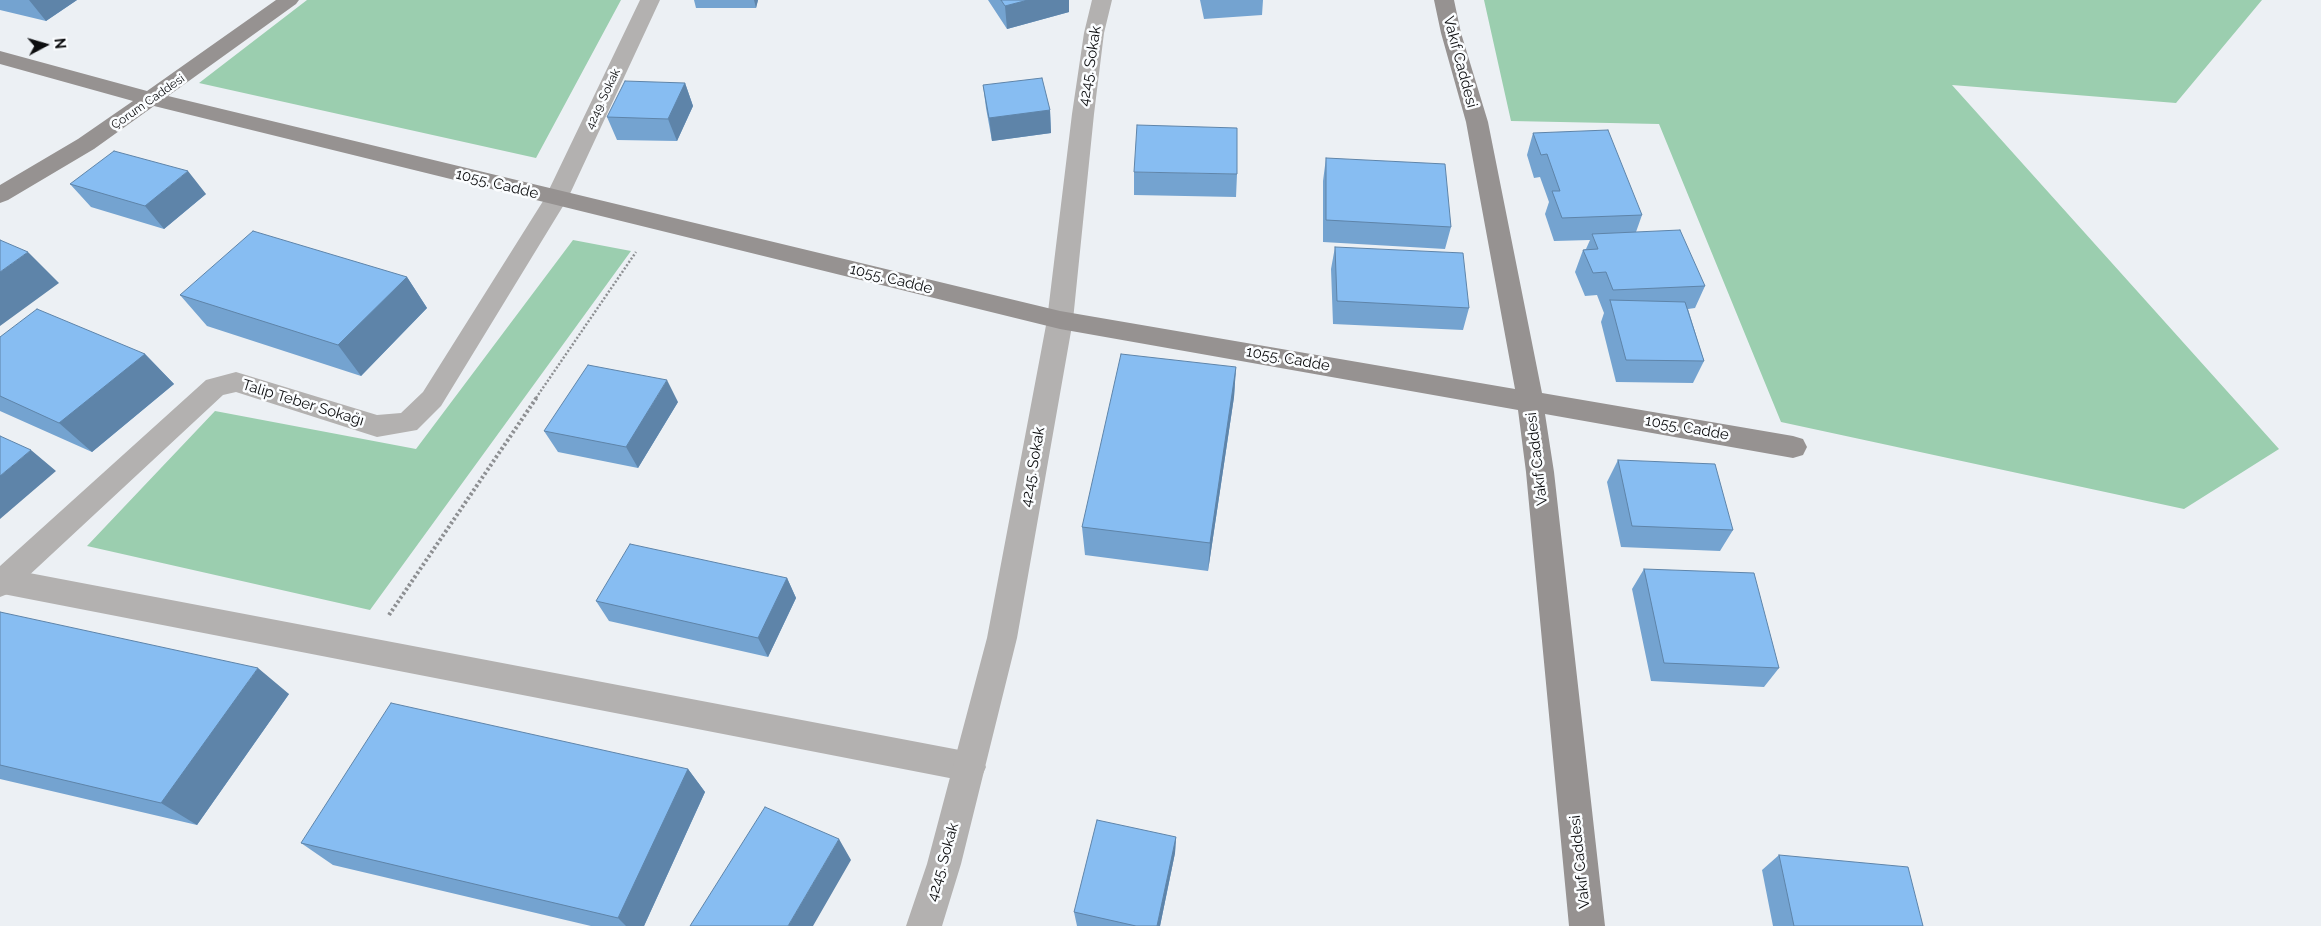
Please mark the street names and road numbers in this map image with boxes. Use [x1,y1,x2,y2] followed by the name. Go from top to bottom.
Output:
[1439,14,1481,110] street label: Vakıf Caddesi
[1075,25,1105,107] street label: 4245. Sokak
[583,66,623,132] street label: 4249. Sokak
[109,71,187,133] street label: Çorum Caddesi
[454,165,540,203] street label: 1055. Cadde
[848,260,934,298] street label: 1055. Cadde
[1245,343,1331,375] street label: 1055. Cadde
[240,376,366,430] street label: Talip Teber Sokağı
[1522,411,1552,507] street label: Vakıf Caddesi
[1644,412,1730,444] street label: 1055. Cadde
[1017,426,1049,508] street label: 4245. Sokak
[1566,814,1594,910] street label: Vakıf Caddesi
[923,821,963,903] street label: 4245. Sokak

